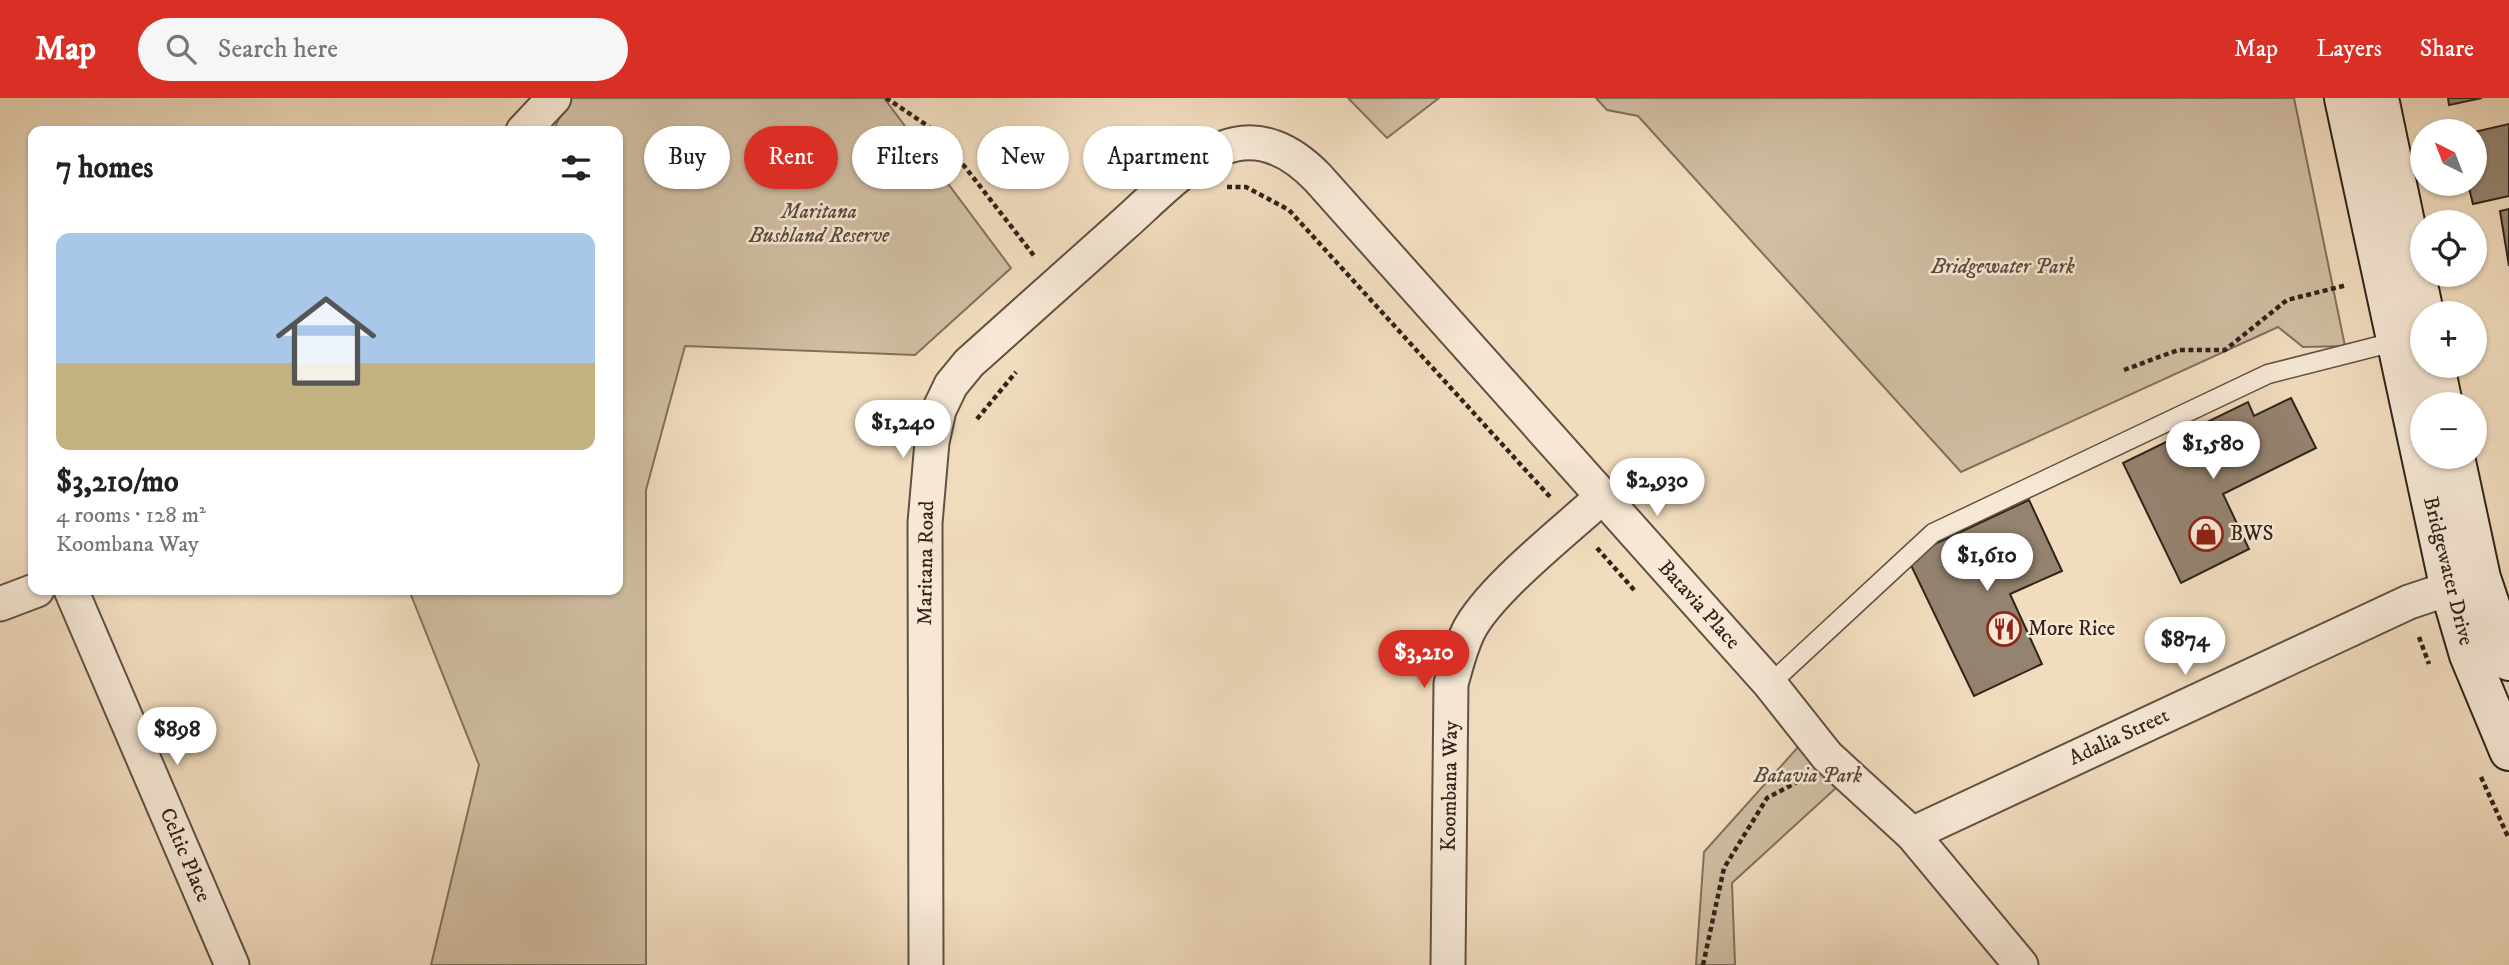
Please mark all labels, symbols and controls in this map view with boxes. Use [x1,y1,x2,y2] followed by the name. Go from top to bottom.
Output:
[138,18,628,81] search box
[35,29,96,70] text: Map
[162,30,200,68] icon: search
[218,33,338,66] text: Search here
[2234,34,2278,64] text: Map
[2316,34,2382,64] text: Layers
[2420,34,2474,64] text: Share
[2410,119,2487,196] north arrow
[2410,119,2487,469] map controls
[644,126,730,189] chip: Buy
[744,126,838,189] chip: Rent
[852,126,963,189] chip: Filters
[977,126,1069,189] chip: New
[1083,126,1233,189] chip: Apartment
[557,149,595,187] icon: filters
[56,150,153,187] text: 7 homes
[748,199,890,249] park label: Maritana Bushland Reserve
[2410,210,2487,287] button: locate
[1930,254,2075,280] park label: Bridgewater Park
[263,278,389,404] icon: home
[2410,301,2487,378] button: +
[2410,392,2487,469] button: −
[846,400,960,460] pin: $1,240
[871,408,935,437] text: $1,240
[2156,422,2270,481] pin: $1,580
[2182,429,2244,458] text: $1,580
[1600,458,1714,518] pin: $2,930
[56,464,179,501] text: $3,210/mo
[1626,466,1688,495] text: $2,930
[2417,494,2479,648] street label: Bridgewater Drive
[912,500,940,626] street label: Maritana Road
[56,501,206,530] text: 4 rooms · 128 m²
[2187,515,2225,553] shop icon: BWS
[2230,521,2274,547] place label: BWS
[56,530,199,559] text: Koombana Way
[1930,533,2044,593] pin: $1,610
[1957,541,2017,570] text: $1,610
[1652,555,1746,655] street label: Batavia Place
[1985,610,2023,648] restaurant icon: More Rice
[2028,616,2115,642] place label: More Rice
[2144,618,2226,677] pin: $874
[2160,625,2210,654] text: $874
[1367,630,1481,690] pin: $3,210
[1394,638,1454,667] text: $3,210
[2065,702,2173,772] street label: Adalia Street
[136,708,218,767] pin: $898
[153,715,201,744] text: $898
[1436,719,1464,852] street label: Koombana Way
[1753,763,1862,789] park label: Batavia Park
[154,804,217,906] street label: Celtic Place

